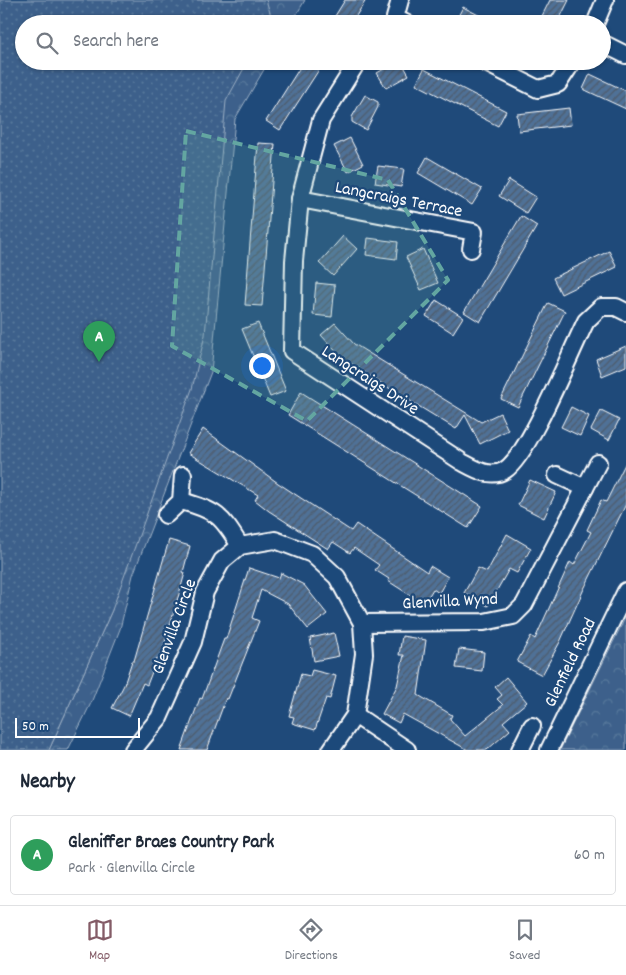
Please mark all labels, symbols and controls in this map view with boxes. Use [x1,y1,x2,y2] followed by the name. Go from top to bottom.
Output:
[15,15,611,70] search box
[33,29,61,57] icon: search
[73,29,159,56] text: Search here
[333,176,464,225] street label: Langcraigs Terrace
[83,321,115,362] pin: A
[316,340,423,422] street label: Langcraigs Drive
[249,353,275,379] your location
[147,576,204,678] street label: Glenvilla Circle
[402,588,499,617] street label: Glenvilla Wynd
[539,614,604,712] street label: Glenfield Road
[15,715,140,738] scale bar
[22,717,49,737] text: 50 m
[20,768,75,798] text: Nearby
[68,830,274,857] text: Gleniffer Braes Country Park
[33,844,41,867] text: A
[574,844,605,867] text: 60 m
[68,857,195,880] text: Park · Glenvilla Circle
[86,916,114,966] tab: Map
[285,916,338,966] tab: Directions
[509,916,540,966] tab: Saved

